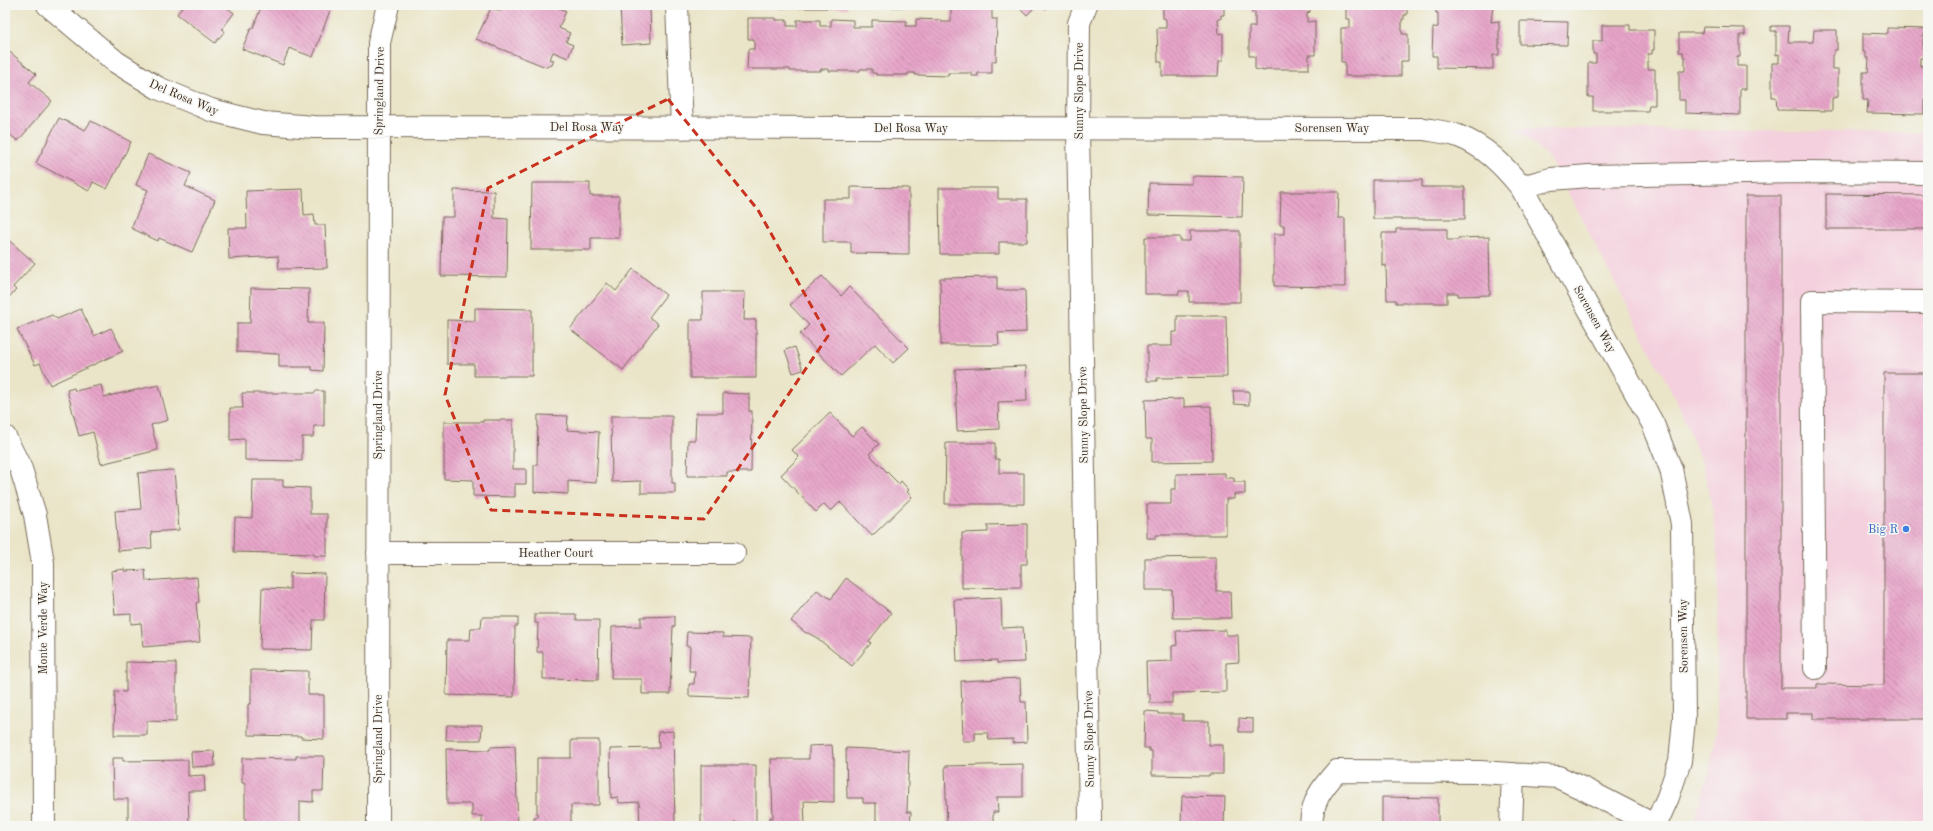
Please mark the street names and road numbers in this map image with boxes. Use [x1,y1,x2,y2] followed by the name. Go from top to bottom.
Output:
[1074,42,1086,140] street label: Sunny Slope Drive
[373,46,387,136] street label: Springland Drive
[147,78,221,118] street label: Del Rosa Way
[550,122,625,134] street label: Del Rosa Way
[874,123,949,135] street label: Del Rosa Way
[1295,123,1370,135] street label: Sorensen Way
[1571,284,1618,356] street label: Sorensen Way
[1077,366,1091,464] street label: Sunny Slope Drive
[373,370,385,459] street label: Springland Drive
[519,548,593,560] street label: Heather Court
[38,581,50,675] street label: Monte Verde Way
[1677,598,1691,674] street label: Sorensen Way
[1083,690,1097,788] street label: Sunny Slope Drive
[373,694,385,783] street label: Springland Drive

